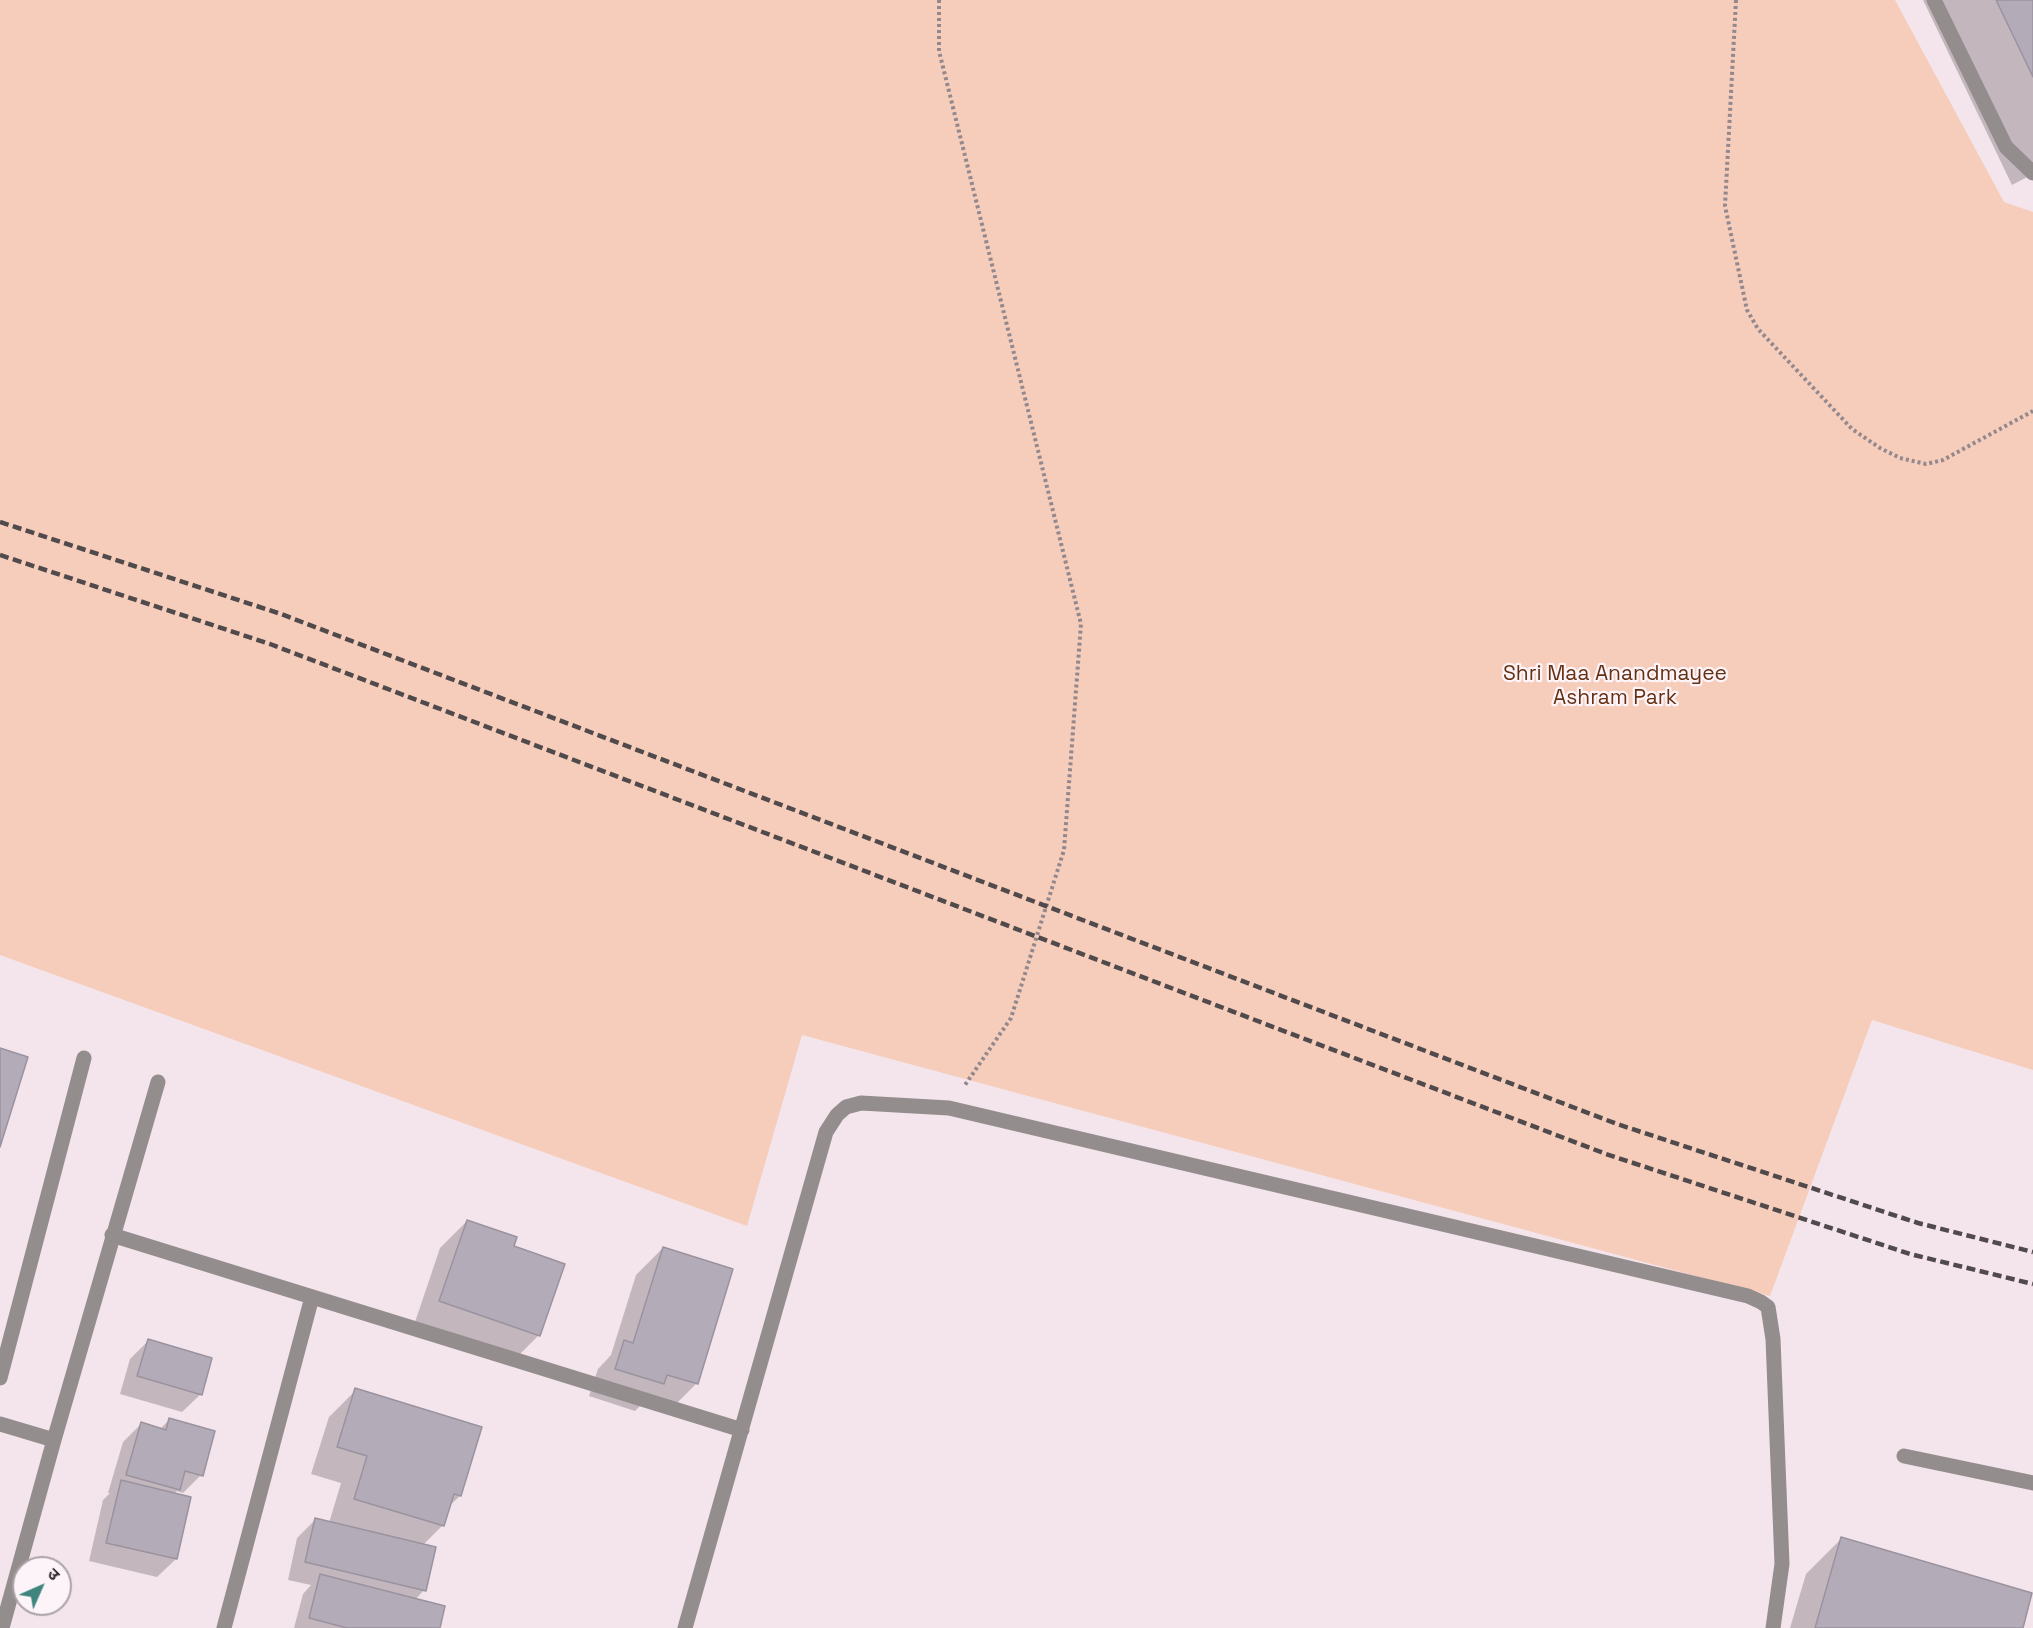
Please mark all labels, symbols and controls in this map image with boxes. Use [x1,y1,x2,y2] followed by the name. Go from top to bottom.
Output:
[1503,661,1727,711] park label: Shri Maa Anandmayee Ashram Park
[12,1556,72,1616] north arrow
[43,1564,64,1585] text: उ

